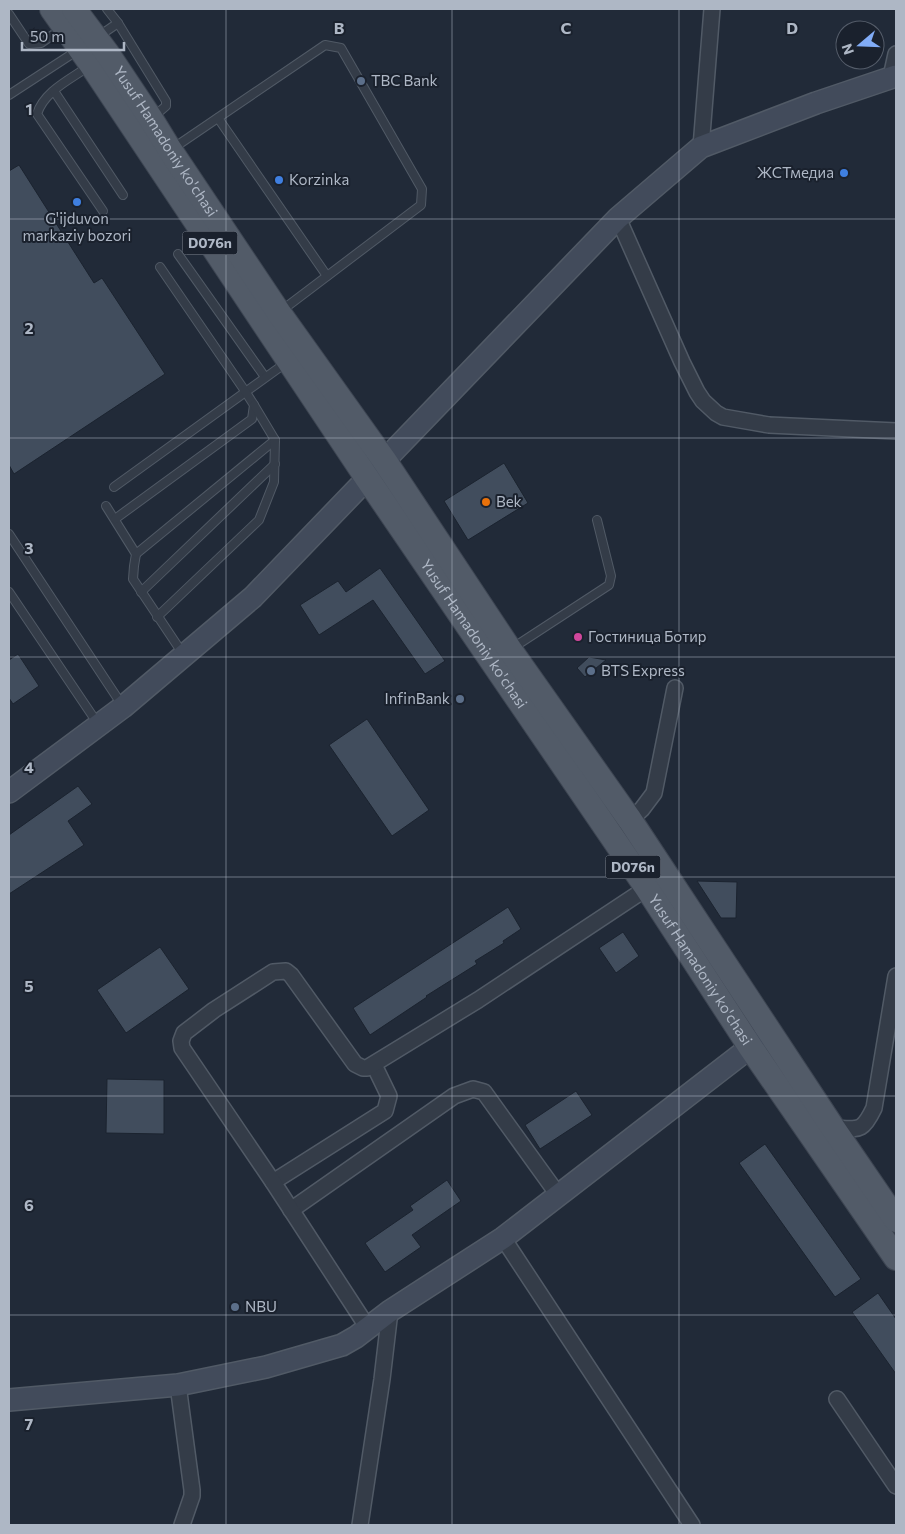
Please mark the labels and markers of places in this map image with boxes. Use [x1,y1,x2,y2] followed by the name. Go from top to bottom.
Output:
[371,71,438,89] place label: TBC Bank
[355,75,367,87] marker: TBC Bank
[757,163,834,181] place label: ЖСТмедиа
[838,167,850,179] marker: ЖСТмедиа
[289,170,349,188] place label: Korzinka
[273,174,285,186] marker: Korzinka
[71,196,83,208] marker: G'ijduvon markaziy bozori
[23,209,131,244] place label: G'ijduvon markaziy bozori
[496,492,522,510] place label: Bek
[480,496,492,508] marker: Bek
[588,627,707,645] place label: Гостиница Ботир
[572,631,584,643] marker: Гостиница Ботир
[601,661,685,679] place label: BTS Express
[585,665,597,677] marker: BTS Express
[385,689,450,707] place label: InfinBank
[454,693,466,705] marker: InfinBank
[245,1297,277,1315] place label: NBU
[229,1301,241,1313] marker: NBU

